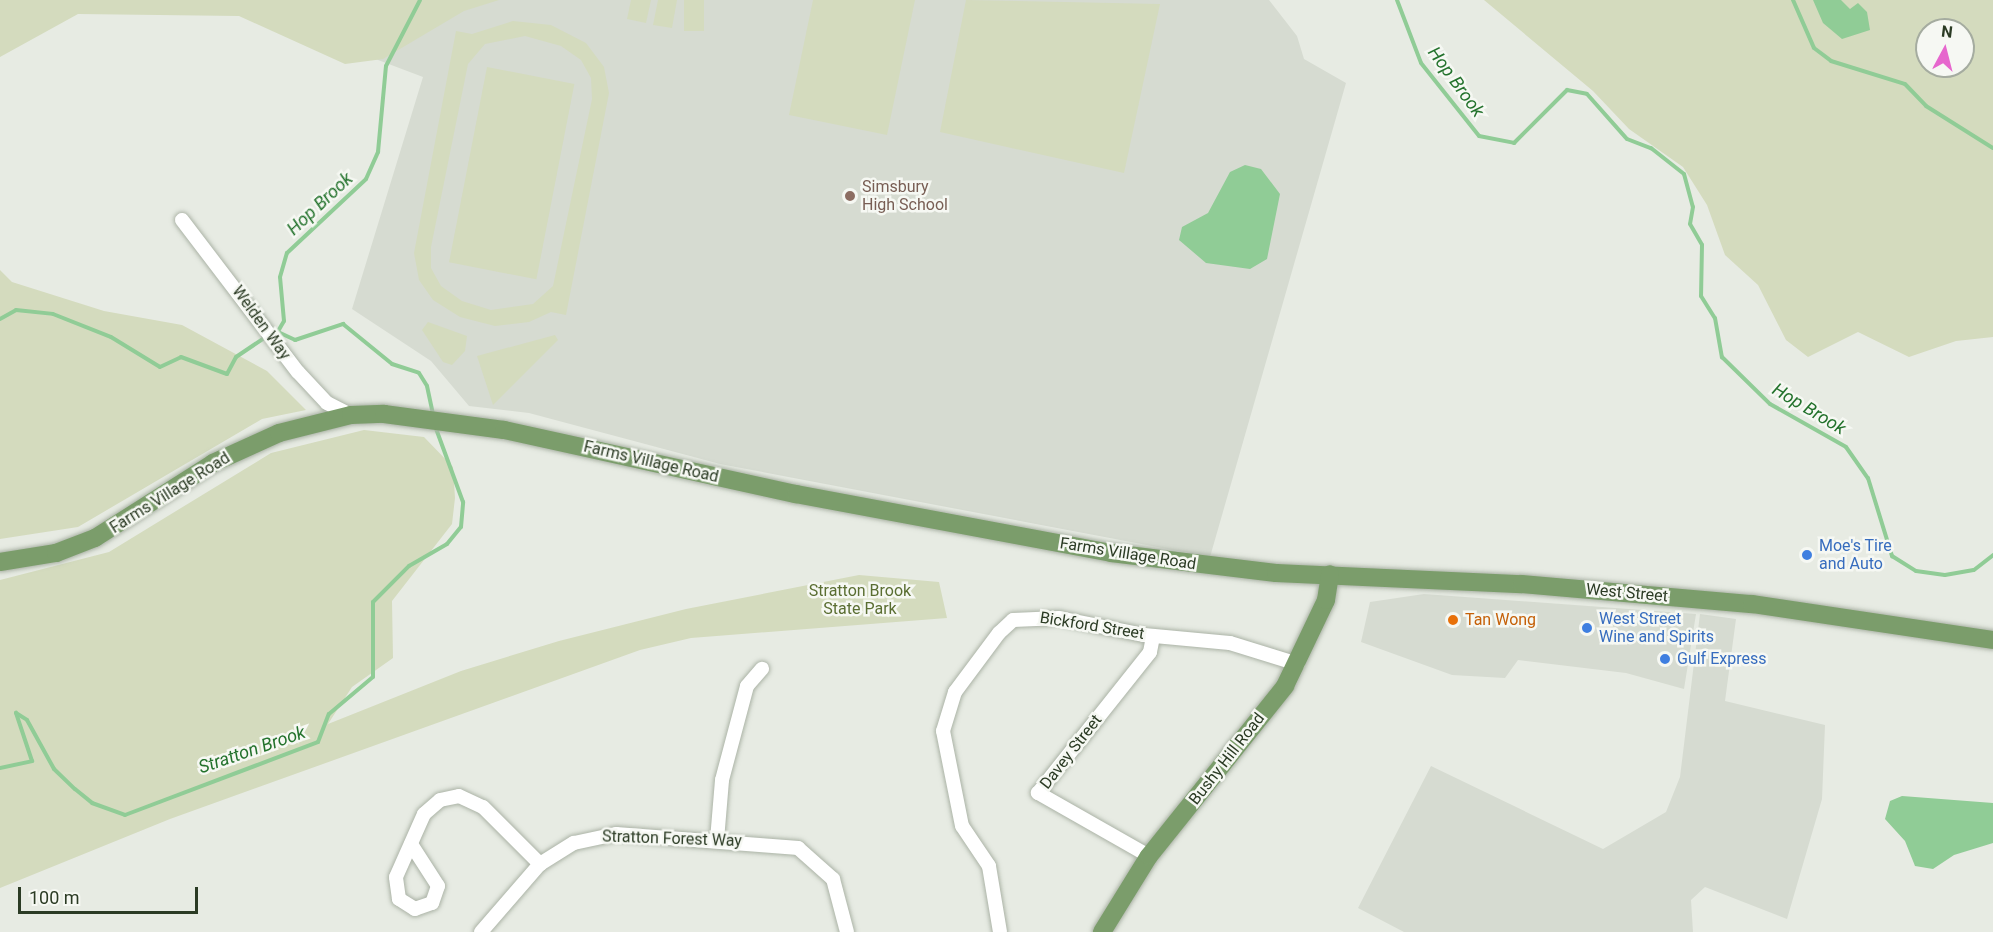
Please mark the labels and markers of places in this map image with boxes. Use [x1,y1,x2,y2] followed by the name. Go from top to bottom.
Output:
[862,177,948,215] place label: Simsbury High School
[843,189,857,203] marker: Simsbury High School
[1819,536,1892,574] place label: Moe's Tire and Auto
[1800,548,1814,562] marker: Moe's Tire and Auto
[1599,609,1714,647] place label: West Street Wine and Spirits
[1465,610,1536,630] place label: Tan Wong
[1446,613,1460,627] marker: Tan Wong
[1580,621,1594,635] marker: West Street Wine and Spirits
[1677,649,1766,669] place label: Gulf Express
[1658,652,1672,666] marker: Gulf Express

